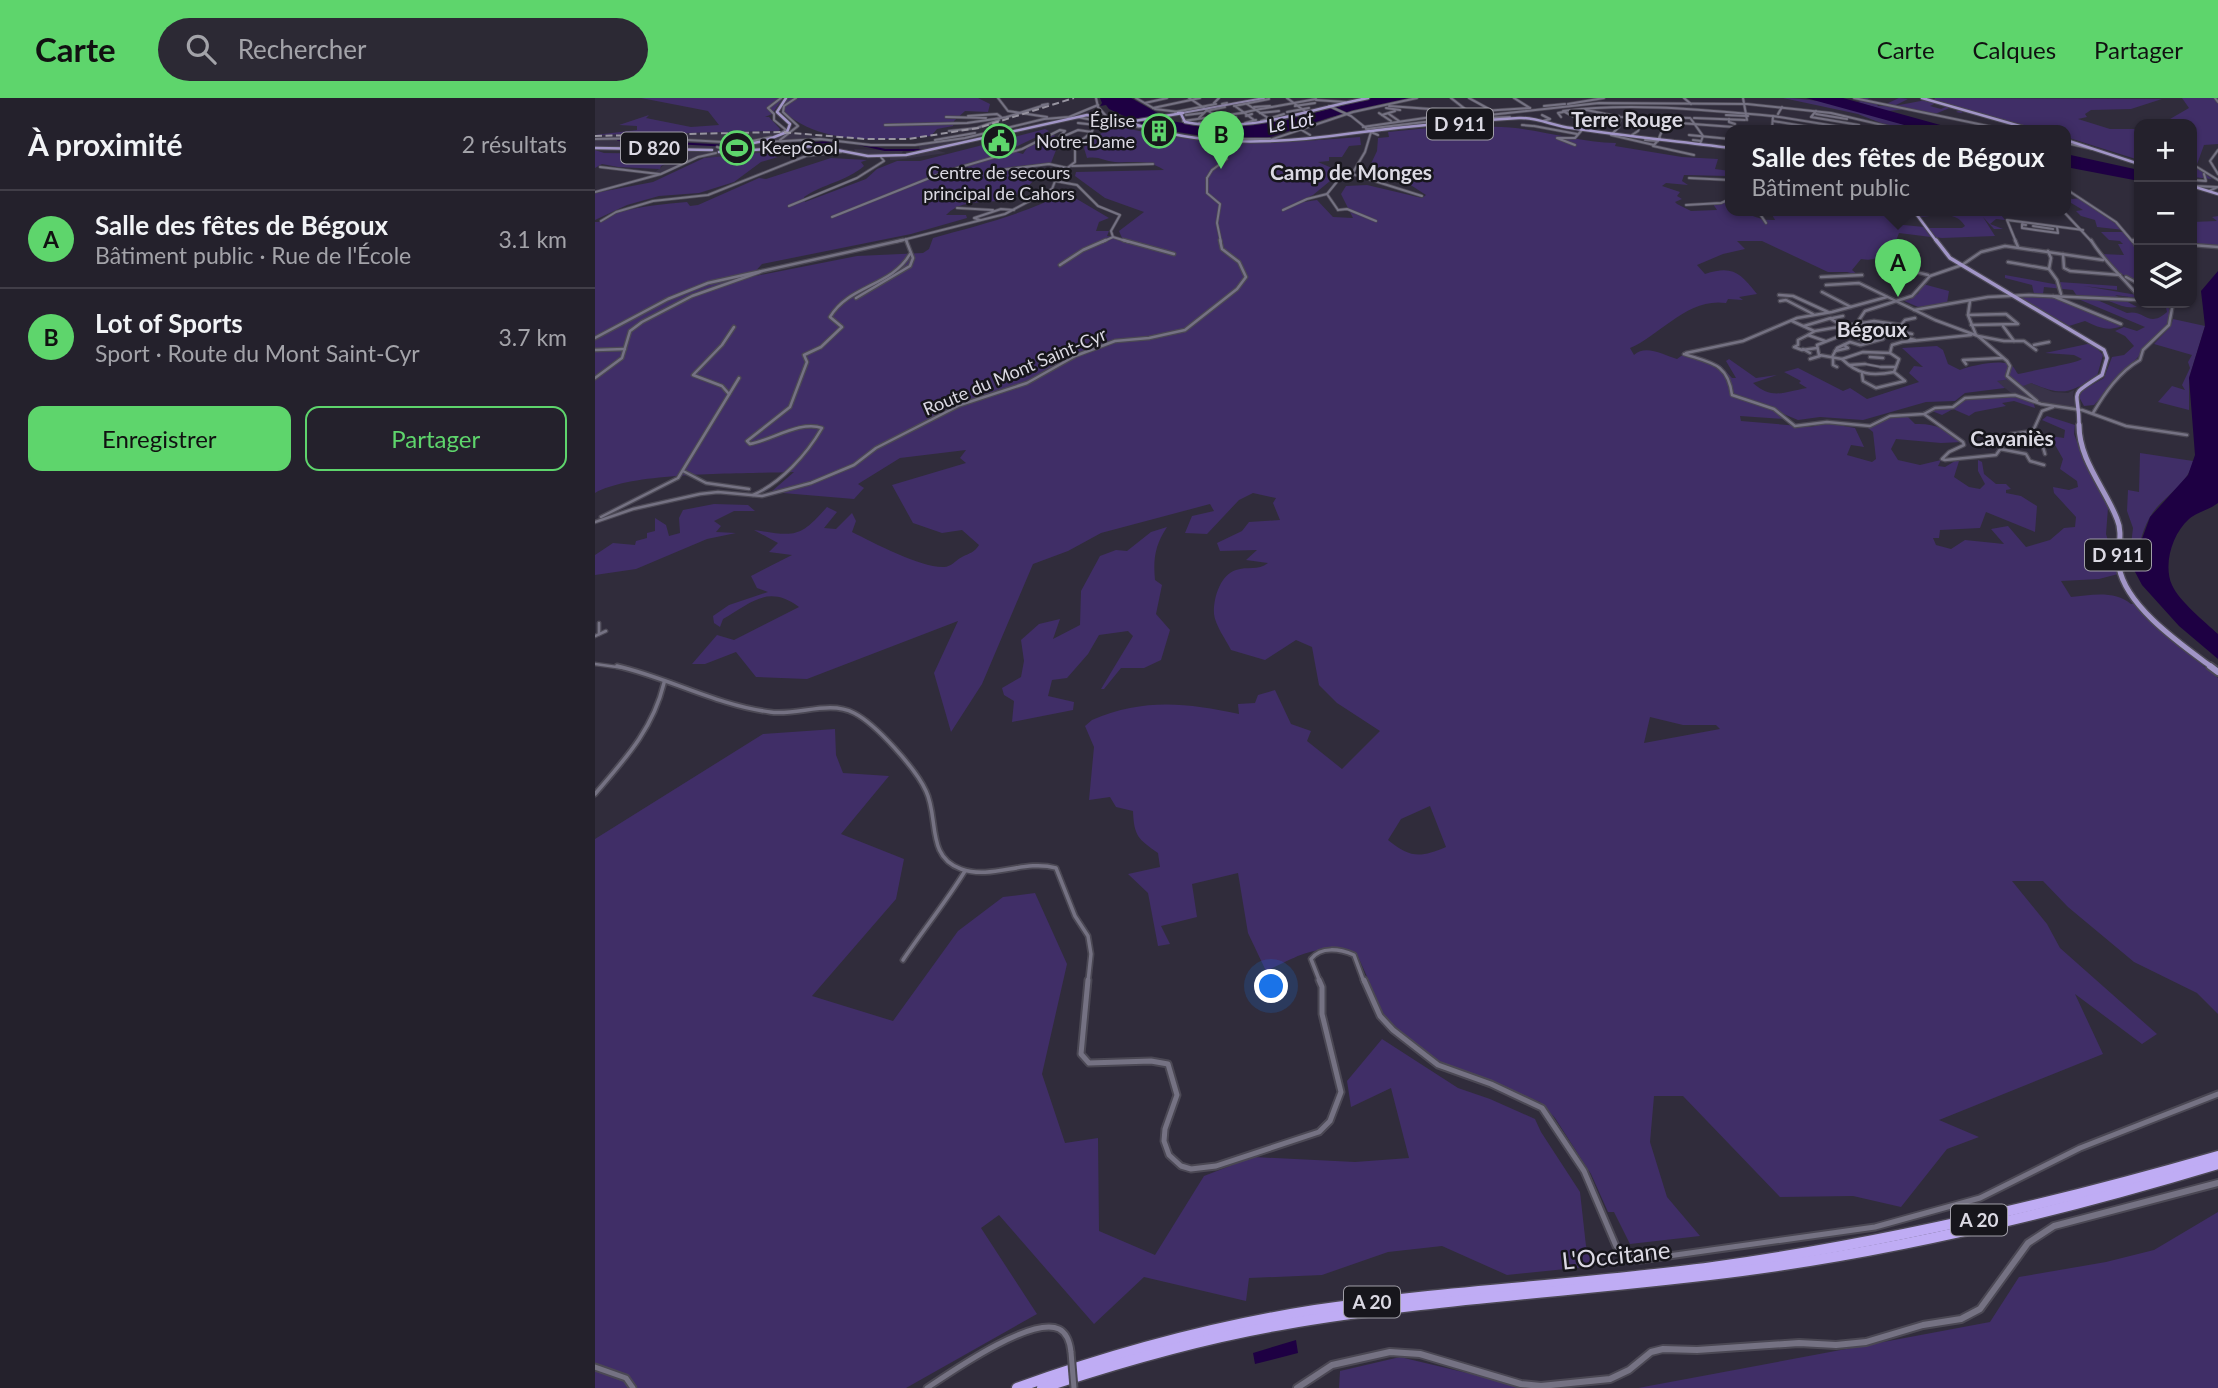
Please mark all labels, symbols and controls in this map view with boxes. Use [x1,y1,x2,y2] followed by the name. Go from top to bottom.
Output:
[158,18,648,81] search box
[35,29,116,69] text: Carte
[182,30,220,68] icon: search
[238,33,367,65] text: Rechercher
[1877,35,1935,64] text: Carte
[1973,35,2056,64] text: Calques
[2094,35,2183,64] text: Partager
[1266,106,1316,137] water label: Le Lot
[1571,106,1683,131] district label: Terre Rouge
[1427,108,1493,140] road number: D 911
[1036,109,1135,152] place label: Église Notre-Dame
[1198,111,1244,169] pin: B
[1140,112,1178,150] building icon: Église Notre-Dame
[2134,119,2197,308] map controls
[2134,119,2197,182] button: +
[980,122,1018,160] public building icon: Centre de secours principal de Cahors
[1725,125,2071,216] popup
[28,126,183,162] text: À proximité
[718,129,756,167] sports icon: KeepCool
[462,130,567,158] text: 2 résultats
[621,132,687,164] road number: D 820
[761,136,838,158] place label: KeepCool
[1751,141,2045,173] text: Salle des fêtes de Bégoux
[1270,159,1432,184] district label: Camp de Monges
[923,161,1075,204] place label: Centre de secours principal de Cahors
[1751,173,1910,201] text: Bâtiment public
[2134,182,2197,245] button: −
[95,209,388,241] text: Salle des fêtes de Bégoux
[43,225,59,253] text: A
[498,225,567,253] text: 3.1 km
[1875,239,1921,297] pin: A
[95,241,411,269] text: Bâtiment public · Rue de l'École
[2134,245,2197,308] button: layers
[95,307,243,339] text: Lot of Sports
[1837,316,1907,341] district label: Bégoux
[919,322,1110,420] street label: Route du Mont Saint-Cyr
[43,323,59,351] text: B
[498,323,567,351] text: 3.7 km
[95,339,420,367] text: Sport · Route du Mont Saint-Cyr
[28,406,291,471] button: Enregistrer
[305,406,567,471] button: Partager
[1970,425,2054,450] district label: Cavaniès
[2085,540,2151,570] road number: D 911
[1254,969,1288,1003] your location
[1951,1204,2007,1236] road number: A 20
[1560,1234,1672,1275] street label: L'Occitane
[1344,1286,1400,1318] road number: A 20

